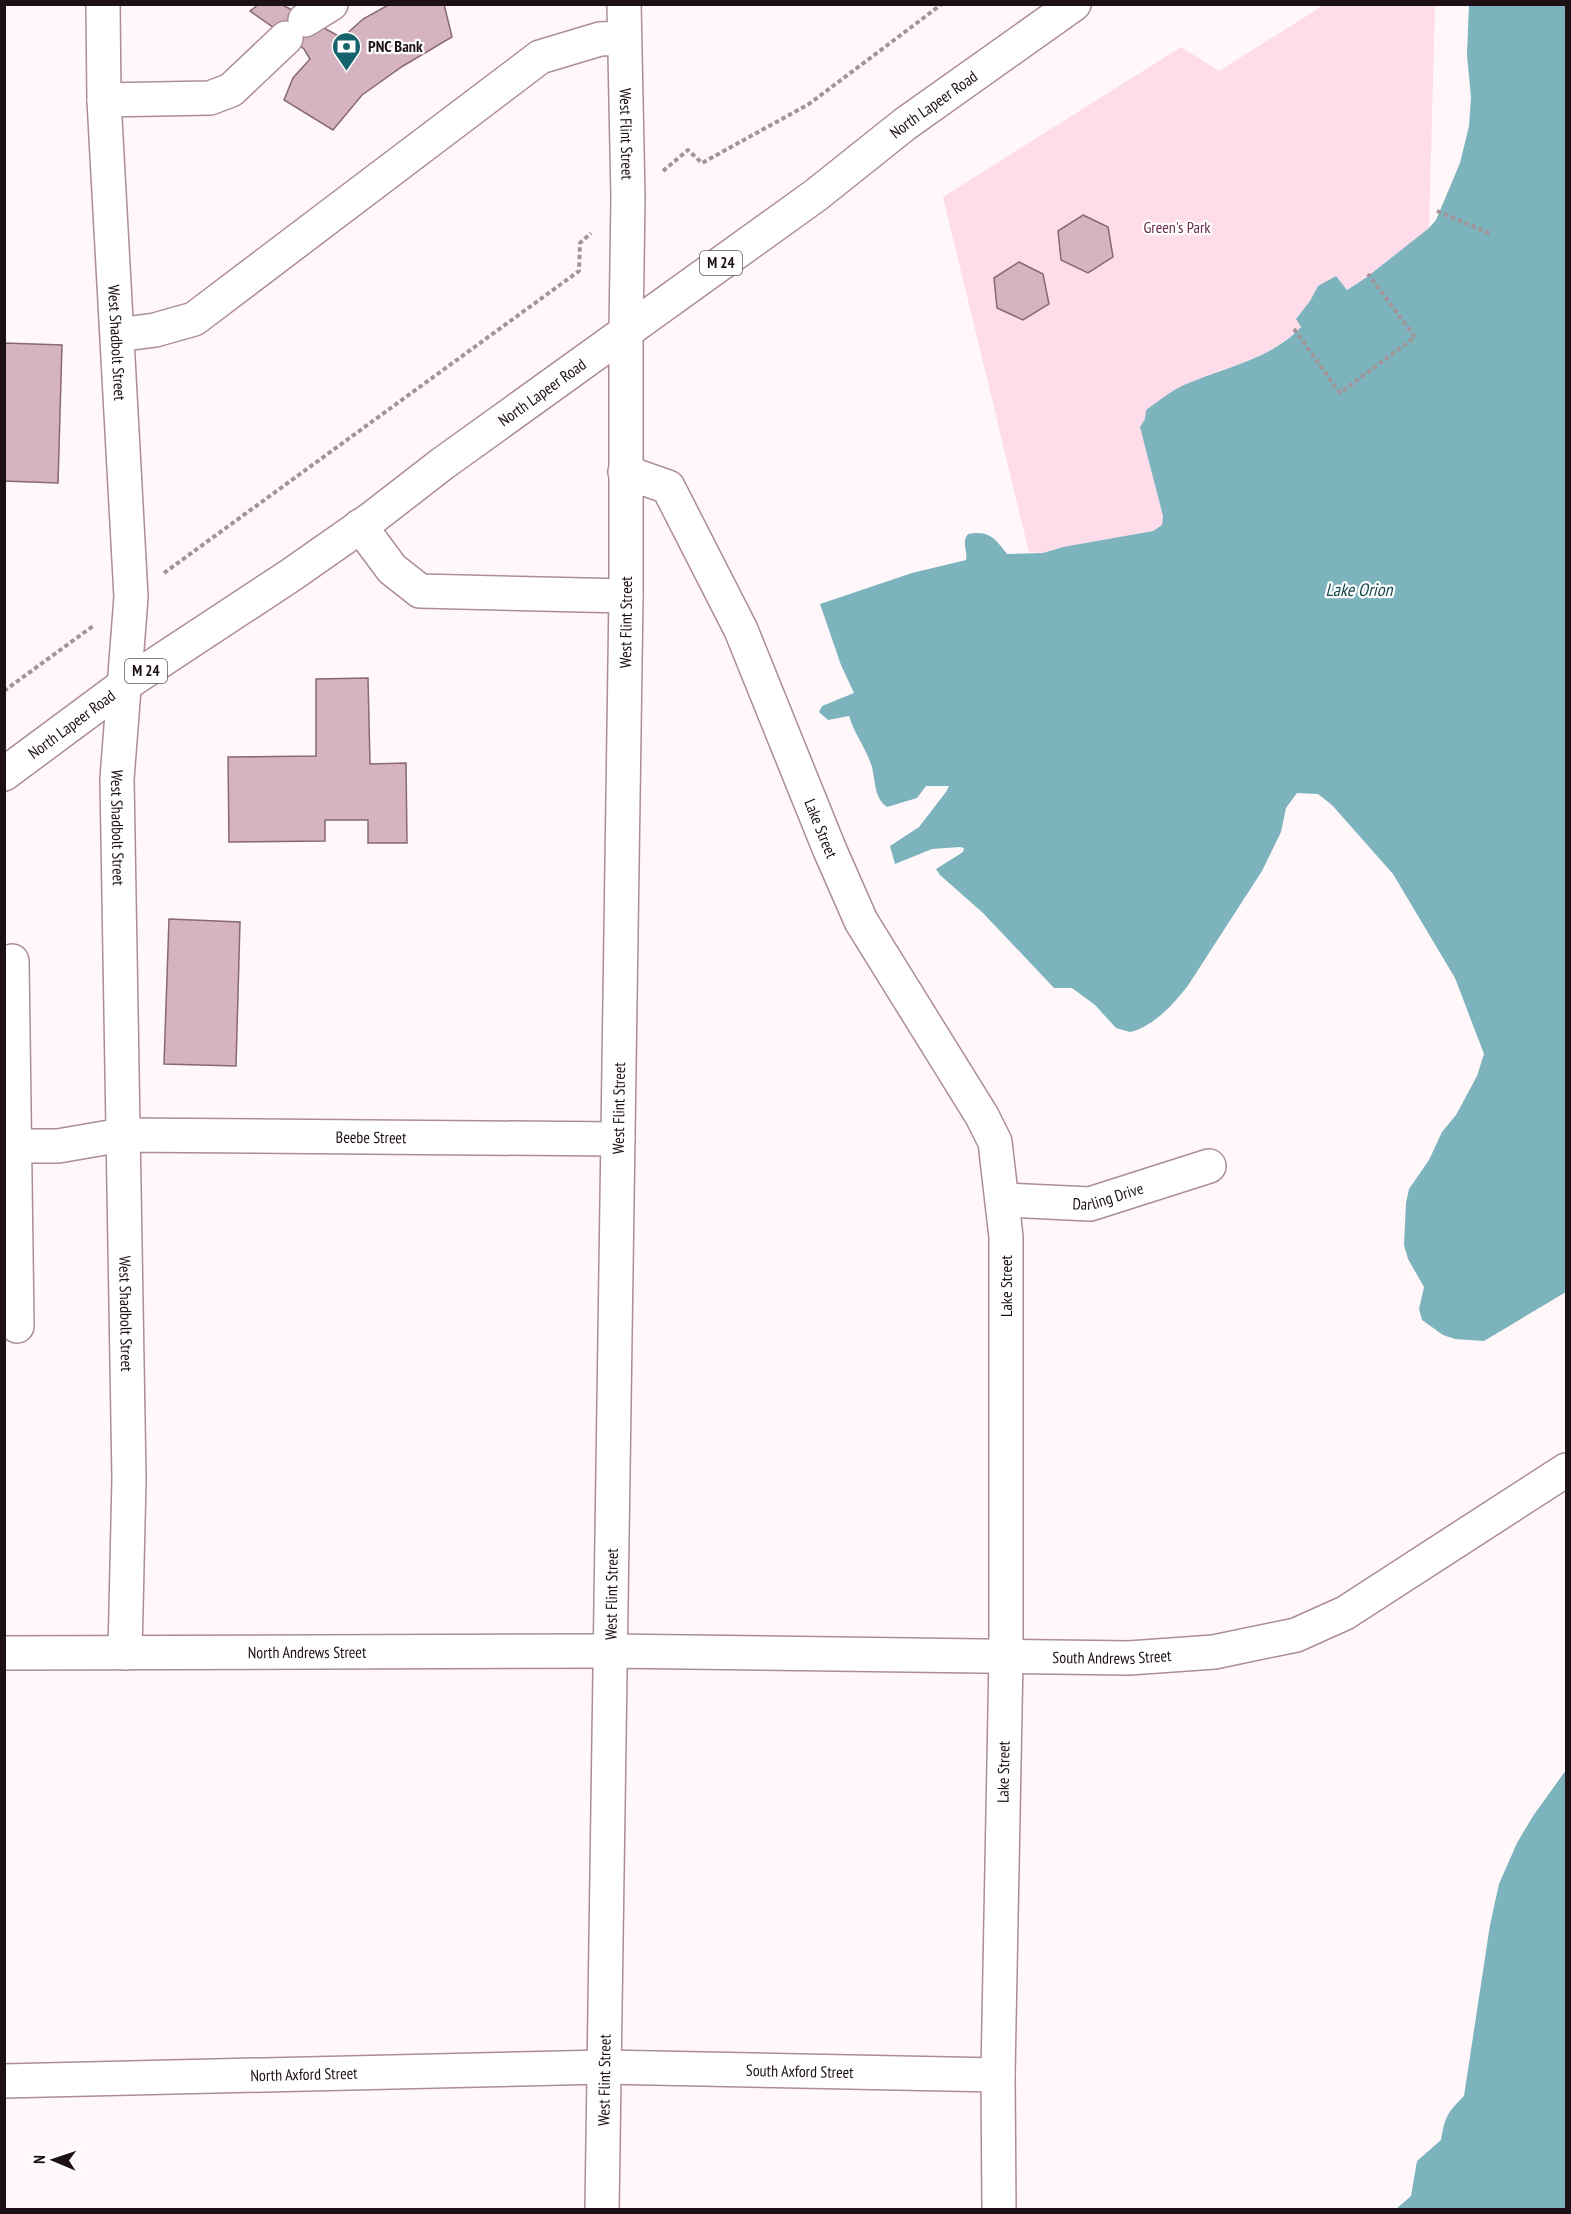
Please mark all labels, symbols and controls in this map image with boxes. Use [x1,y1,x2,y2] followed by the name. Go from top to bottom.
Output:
[331,30,363,72] bank icon: PNC Bank
[368,36,423,56] place label: PNC Bank
[885,66,981,142] street label: North Lapeer Road
[616,88,638,181] street label: West Flint Street
[1143,217,1211,237] park label: Green's Park
[700,251,742,275] road number: M 24
[104,284,130,402] street label: West Shadbolt Street
[494,354,590,430] street label: North Lapeer Road
[615,576,636,668] street label: West Flint Street
[1326,578,1394,601] water label: Lake Orion
[125,659,167,683] road number: M 24
[24,685,119,763] street label: North Lapeer Road
[107,769,129,886] street label: West Shadbolt Street
[800,796,842,862] street label: Lake Street
[608,1061,629,1154] street label: West Flint Street
[336,1127,407,1147] street label: Beebe Street
[1072,1178,1146,1214] street label: Darling Drive
[996,1254,1016,1317] street label: Lake Street
[115,1256,137,1372] street label: West Shadbolt Street
[600,1547,622,1640] street label: West Flint Street
[248,1642,367,1662] street label: North Andrews Street
[1052,1645,1173,1668] street label: South Andrews Street
[992,1740,1014,1803] street label: Lake Street
[593,2033,615,2126] street label: West Flint Street
[746,2060,854,2082] street label: South Axford Street
[250,2063,358,2085] street label: North Axford Street
[24,2130,84,2190] north arrow
[29,2155,49,2164] text: N

